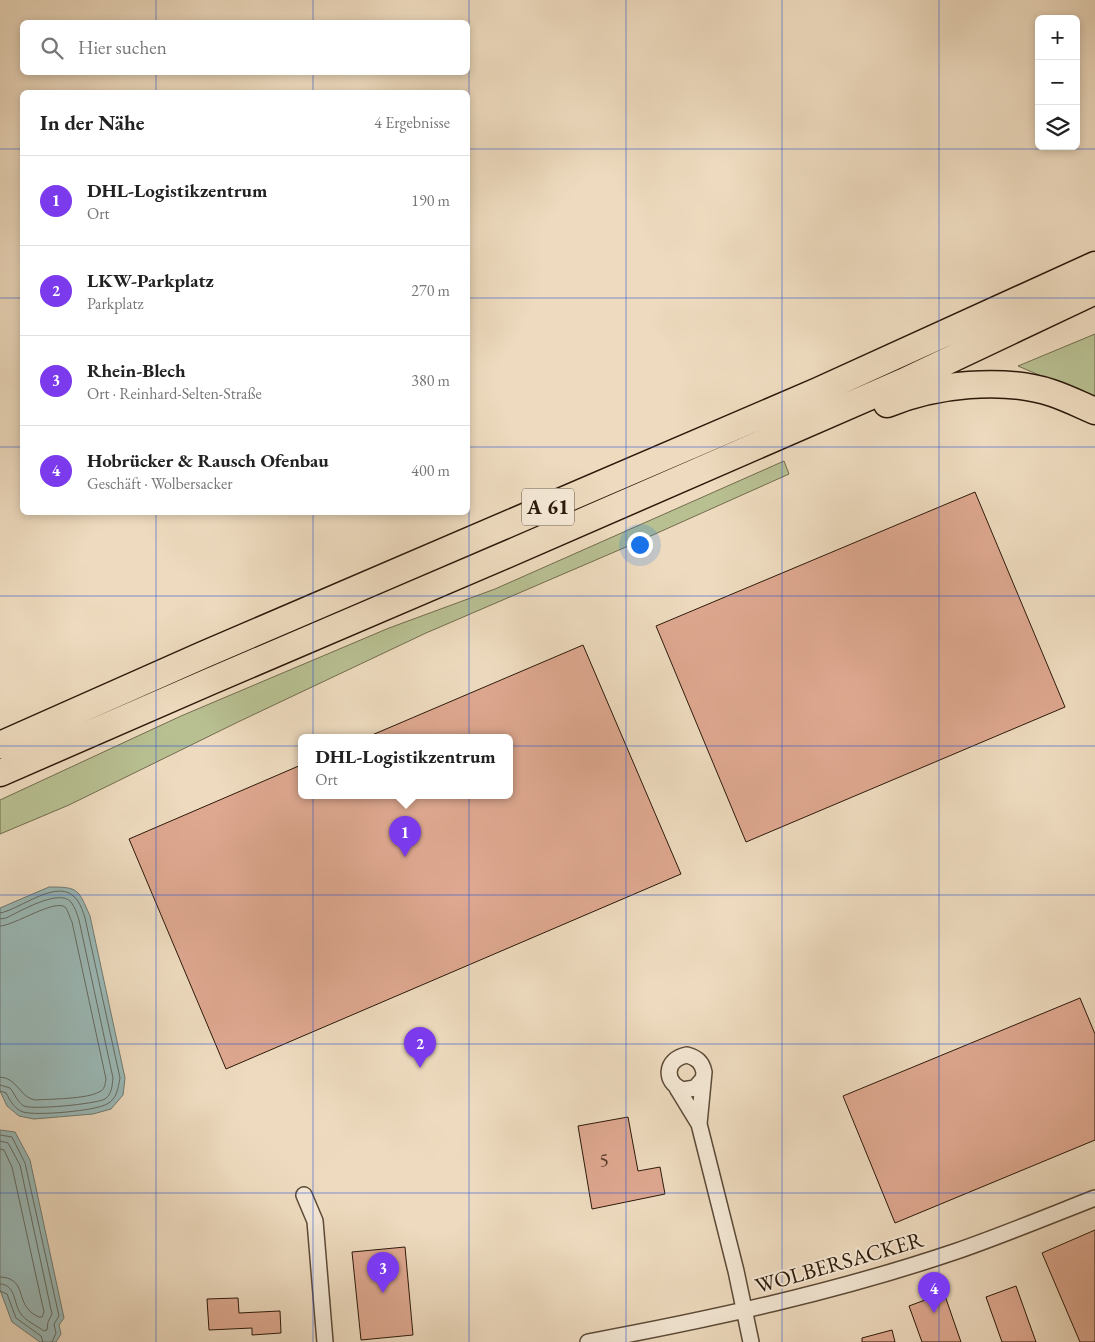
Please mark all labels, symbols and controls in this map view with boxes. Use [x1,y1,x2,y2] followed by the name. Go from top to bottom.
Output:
[1035,15,1080,150] map controls
[1035,15,1080,60] button: +
[20,20,470,75] search box
[38,34,66,62] icon: search
[78,35,167,60] text: Hier suchen
[1035,60,1080,105] button: −
[1035,105,1080,150] button: layers
[40,109,145,136] text: In der Nähe
[374,112,450,133] text: 4 Ergebnisse
[87,178,267,203] text: DHL-Logistikzentrum
[52,190,60,211] text: 1
[411,190,450,211] text: 190 m
[87,203,110,224] text: Ort
[87,268,214,293] text: LKW-Parkplatz
[52,280,60,301] text: 2
[411,280,450,301] text: 270 m
[87,293,144,314] text: Parkplatz
[87,358,186,383] text: Rhein-Blech
[52,370,60,391] text: 3
[411,370,450,391] text: 380 m
[87,383,262,404] text: Ort · Reinhard-Selten-Straße
[87,448,329,473] text: Hobrücker & Rausch Ofenbau
[52,460,60,481] text: 4
[411,460,450,481] text: 400 m
[87,473,232,494] text: Geschäft · Wolbersacker
[522,488,574,526] road number: A 61
[627,532,653,558] your location
[298,734,513,799] popup
[315,744,496,769] text: DHL-Logistikzentrum
[315,769,338,790] text: Ort
[389,816,421,857] pin: 1
[404,1027,436,1068] pin: 2
[599,1147,609,1173] house number: 5
[752,1225,927,1300] street label: WOLBERSACKER
[367,1252,399,1293] pin: 3
[918,1272,950,1313] pin: 4

